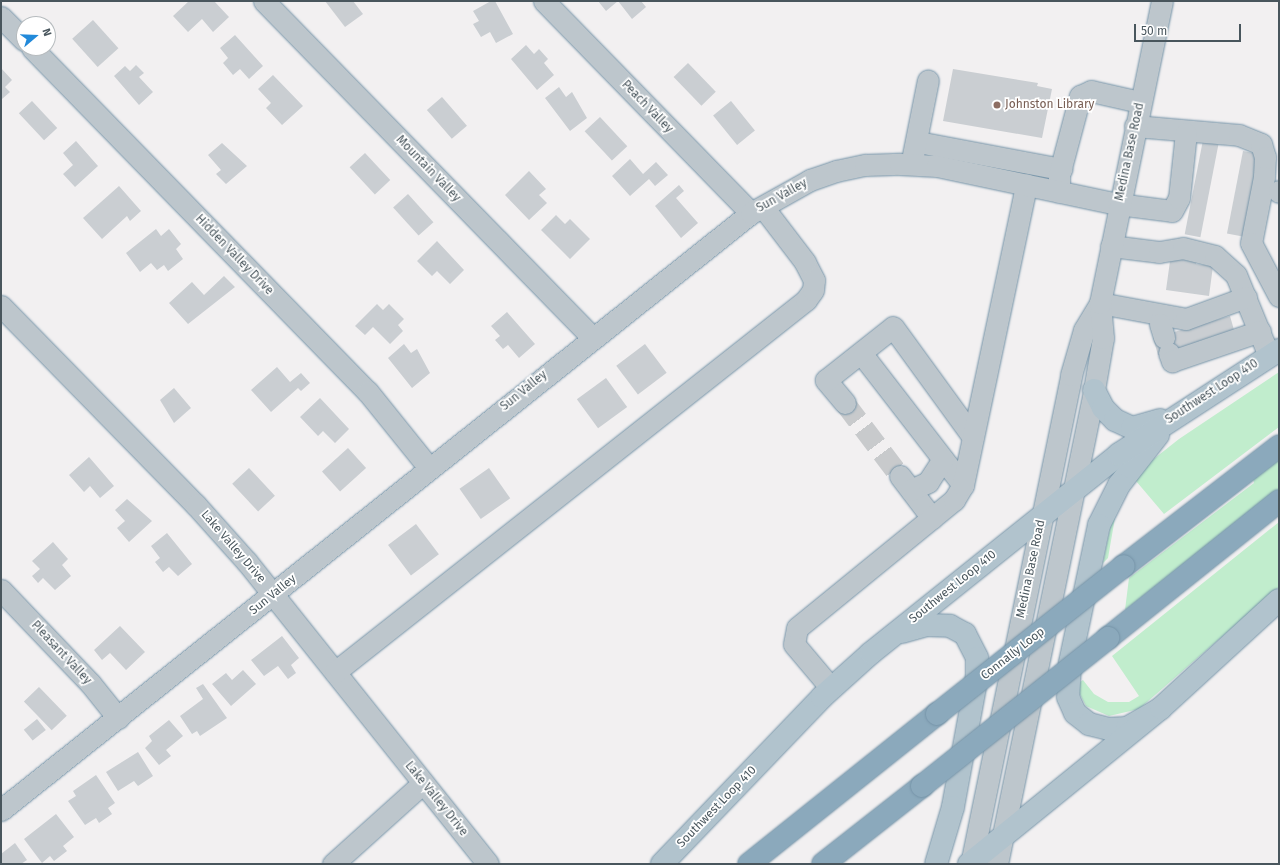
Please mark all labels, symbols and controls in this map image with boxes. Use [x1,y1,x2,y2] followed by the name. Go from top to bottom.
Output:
[16,16,56,56] north arrow
[1136,16,1243,42] scale bar
[1141,24,1167,38] text: 50 m
[40,27,54,38] text: N
[618,78,676,136] street label: Peach Valley
[1005,98,1094,112] place label: Johnston Library
[992,100,1002,110] marker: Johnston Library
[1113,102,1147,202] street label: Medina Base Road
[393,133,463,205] street label: Mountain Valley
[754,176,810,216] street label: Sun Valley
[192,212,276,298] street label: Hidden Valley Drive
[1163,357,1261,427] street label: Southwest Loop 410
[498,368,550,414] street label: Sun Valley
[198,508,268,586] street label: Lake Valley Drive
[1014,519,1048,619] street label: Medina Base Road
[907,548,999,626] street label: Southwest Loop 410
[247,572,299,618] street label: Sun Valley
[28,618,94,688] street label: Pleasant Valley
[978,625,1048,683] street label: Connally Loop
[402,759,470,839] street label: Lake Valley Drive
[674,763,760,851] street label: Southwest Loop 410

